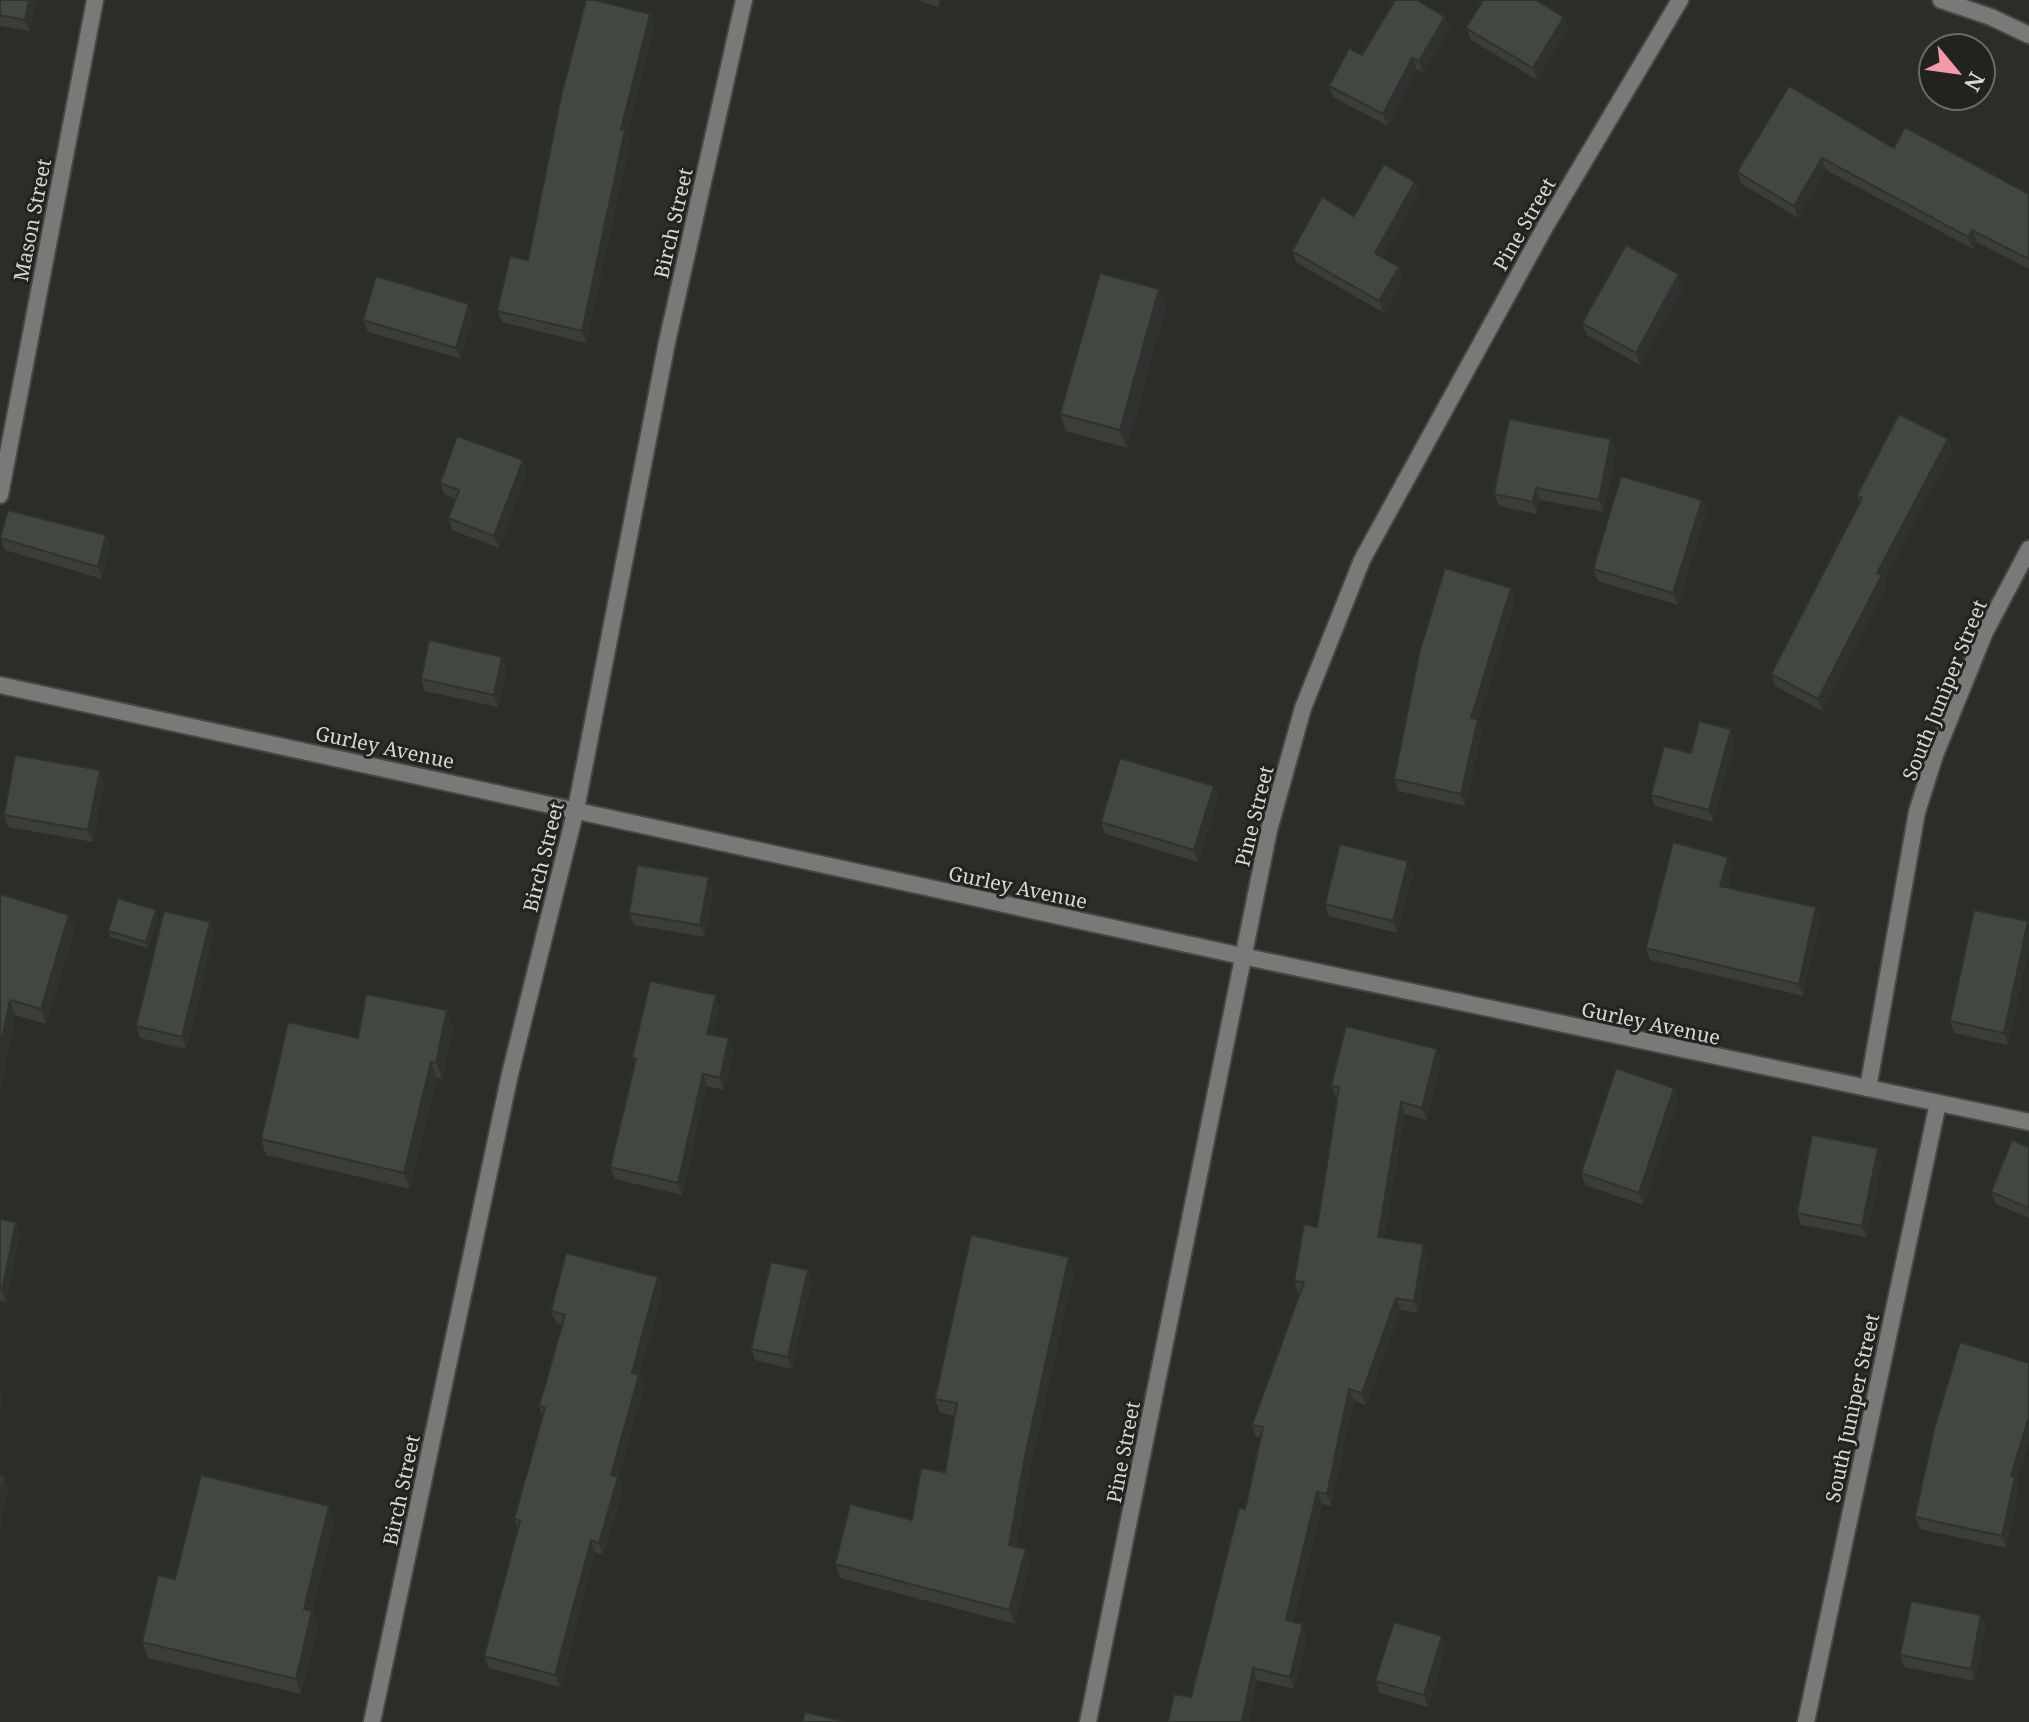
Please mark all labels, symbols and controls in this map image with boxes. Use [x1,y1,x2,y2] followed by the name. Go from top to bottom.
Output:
[1917,32,1997,112] north arrow
[1958,67,1993,97] text: N
[7,156,57,284] street label: Mason Street
[647,165,699,281] street label: Birch Street
[1487,173,1561,275] street label: Pine Street
[1895,596,1993,784] street label: South Juniper Street
[313,719,457,775] street label: Gurley Avenue
[1228,763,1280,869] street label: Pine Street
[516,799,570,915] street label: Birch Street
[946,859,1090,915] street label: Gurley Avenue
[1579,995,1723,1051] street label: Gurley Avenue
[1819,1311,1885,1505] street label: South Juniper Street
[1100,1399,1146,1505] street label: Pine Street
[376,1432,426,1548] street label: Birch Street

